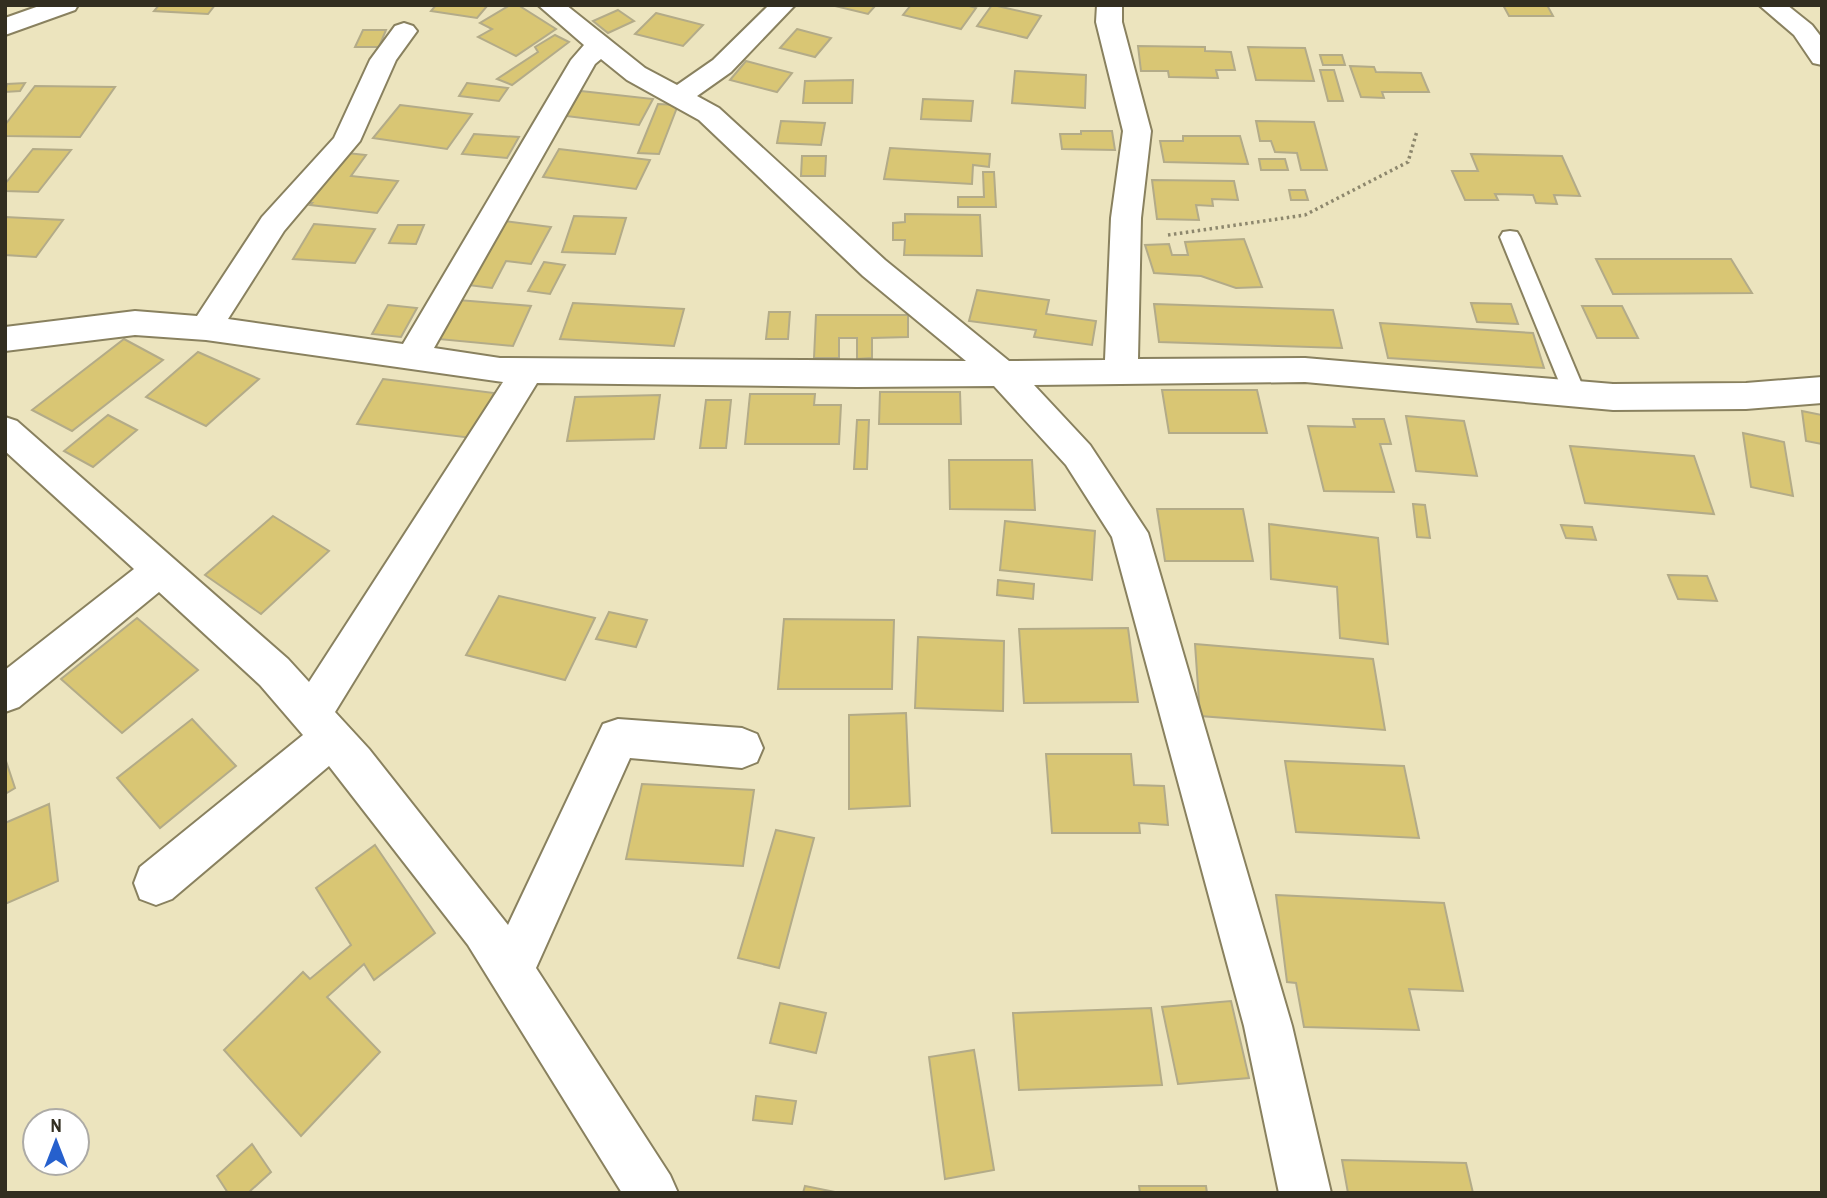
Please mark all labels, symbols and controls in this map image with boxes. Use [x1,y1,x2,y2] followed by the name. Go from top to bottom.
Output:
[21,1107,91,1177] north arrow
[50,1112,62,1138] text: N

